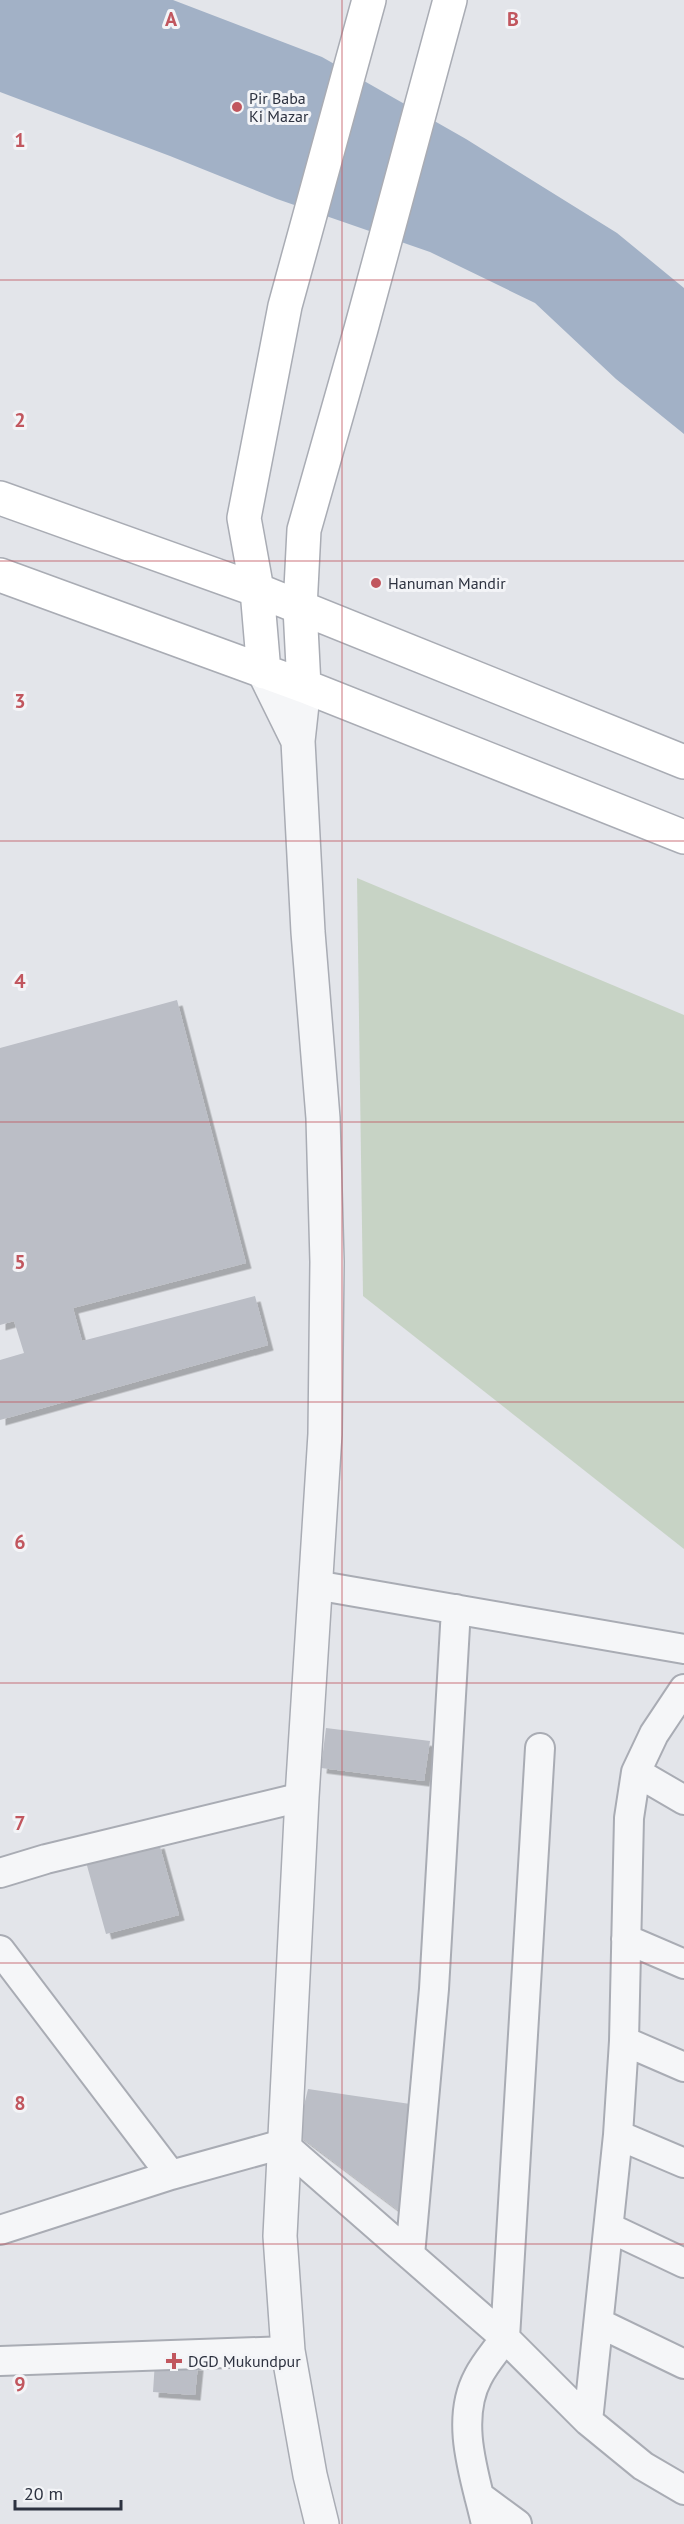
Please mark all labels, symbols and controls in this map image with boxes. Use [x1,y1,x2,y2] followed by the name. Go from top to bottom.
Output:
[165,6,178,32] text: A
[507,6,519,32] text: B
[249,88,309,126] place label: Pir Baba Ki Mazar
[230,100,244,114] marker: Pir Baba Ki Mazar
[14,127,26,153] text: 1
[14,407,26,433] text: 2
[388,573,506,593] place label: Hanuman Mandir
[369,576,383,590] marker: Hanuman Mandir
[14,688,26,714] text: 3
[14,968,26,994] text: 4
[14,1249,26,1275] text: 5
[14,1529,26,1555] text: 6
[14,1810,26,1836] text: 7
[14,2090,26,2116] text: 8
[188,2351,301,2371] place label: DGD Mukundpur
[165,2352,183,2370] marker: DGD Mukundpur
[14,2371,26,2397] text: 9
[15,2473,122,2511] scale bar
[24,2482,63,2505] text: 20 m

